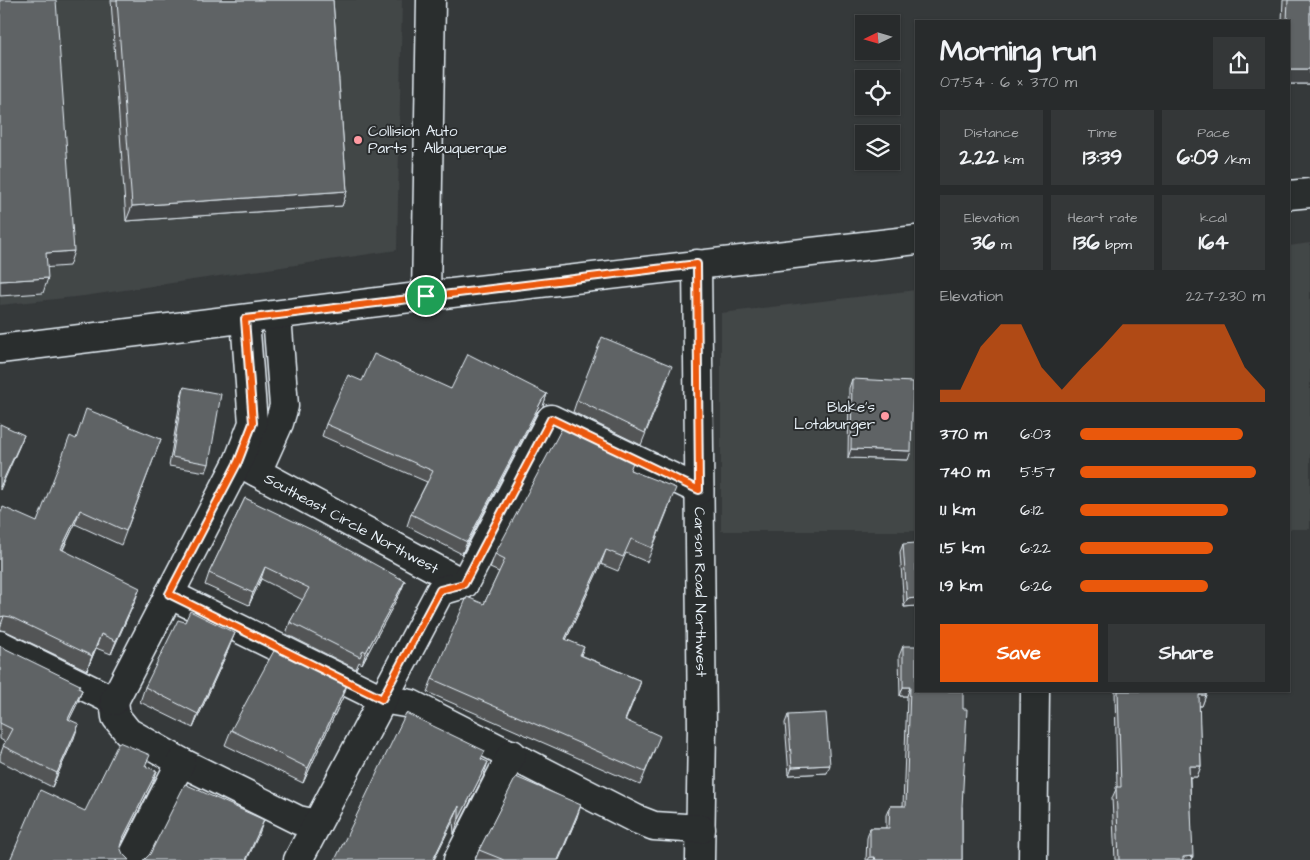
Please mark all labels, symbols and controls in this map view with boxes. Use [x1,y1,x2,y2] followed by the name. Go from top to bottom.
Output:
[855,15,900,60] north arrow
[855,15,900,170] map controls
[940,32,1096,71] text: Morning run
[1213,37,1265,89] button: share
[855,70,900,115] button: locate
[940,71,1077,93] text: 07:54 · 6 × 370 m
[368,121,507,159] place label: Collision Auto Parts - Albuquerque
[964,123,1019,143] text: Distance
[1088,123,1117,143] text: Time
[1197,123,1230,143] text: Pace
[855,125,900,170] button: layers
[352,134,364,146] marker: Collision Auto Parts - Albuquerque
[959,143,998,172] text: 2.22
[1083,143,1122,172] text: 13:39
[1177,143,1219,172] text: 6:09
[998,150,1024,170] text: km
[1219,150,1250,170] text: /km
[964,208,1019,228] text: Elevation
[1067,208,1138,228] text: Heart rate
[1200,208,1227,228] text: kcal
[971,228,995,257] text: 36
[1073,228,1100,257] text: 136
[1198,228,1229,257] text: 164
[995,235,1012,255] text: m
[1100,235,1132,255] text: bpm
[405,275,447,317] pin
[412,282,440,310] icon: arrive
[940,285,1003,307] text: Elevation
[1186,285,1265,307] text: 227–230 m
[794,397,875,436] place label: Blake's Lotaburger
[879,410,891,422] marker: Blake's Lotaburger
[940,423,987,445] text: 370 m
[1020,423,1051,445] text: 6:03
[940,461,990,483] text: 740 m
[1020,461,1055,483] text: 5:57
[260,468,442,579] street label: Southeast Circle Northwest
[940,499,975,521] text: 1.1 km
[1020,499,1044,521] text: 6:12
[689,507,711,677] street label: Carson Road Northwest
[940,537,984,559] text: 1.5 km
[1020,537,1051,559] text: 6:22
[940,575,982,597] text: 1.9 km
[1020,575,1052,597] text: 6:26
[940,624,1098,682] button: Save
[1108,624,1265,682] button: Share

